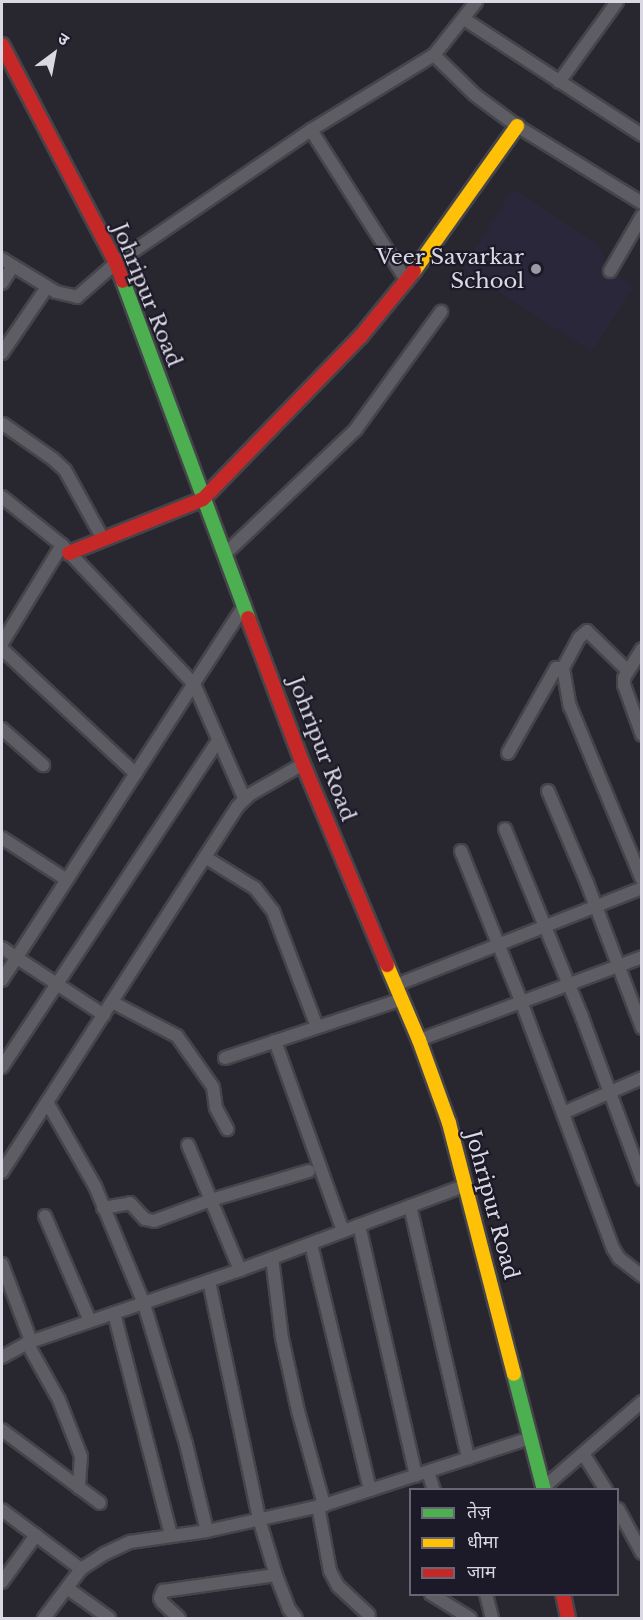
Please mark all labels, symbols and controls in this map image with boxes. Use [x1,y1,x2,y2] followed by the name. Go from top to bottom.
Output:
[24,24,84,84] north arrow
[54,28,73,50] text: उ
[107,219,187,371] street label: Johripur Road
[376,244,524,294] place label: Veer Savarkar School
[529,262,543,276] marker: Veer Savarkar School
[283,673,361,825] street label: Johripur Road
[460,1128,524,1282] street label: Johripur Road
[409,1488,619,1596] legend
[467,1501,491,1523] text: तेज़
[467,1531,498,1553] text: धीमा
[467,1561,496,1583] text: जाम

